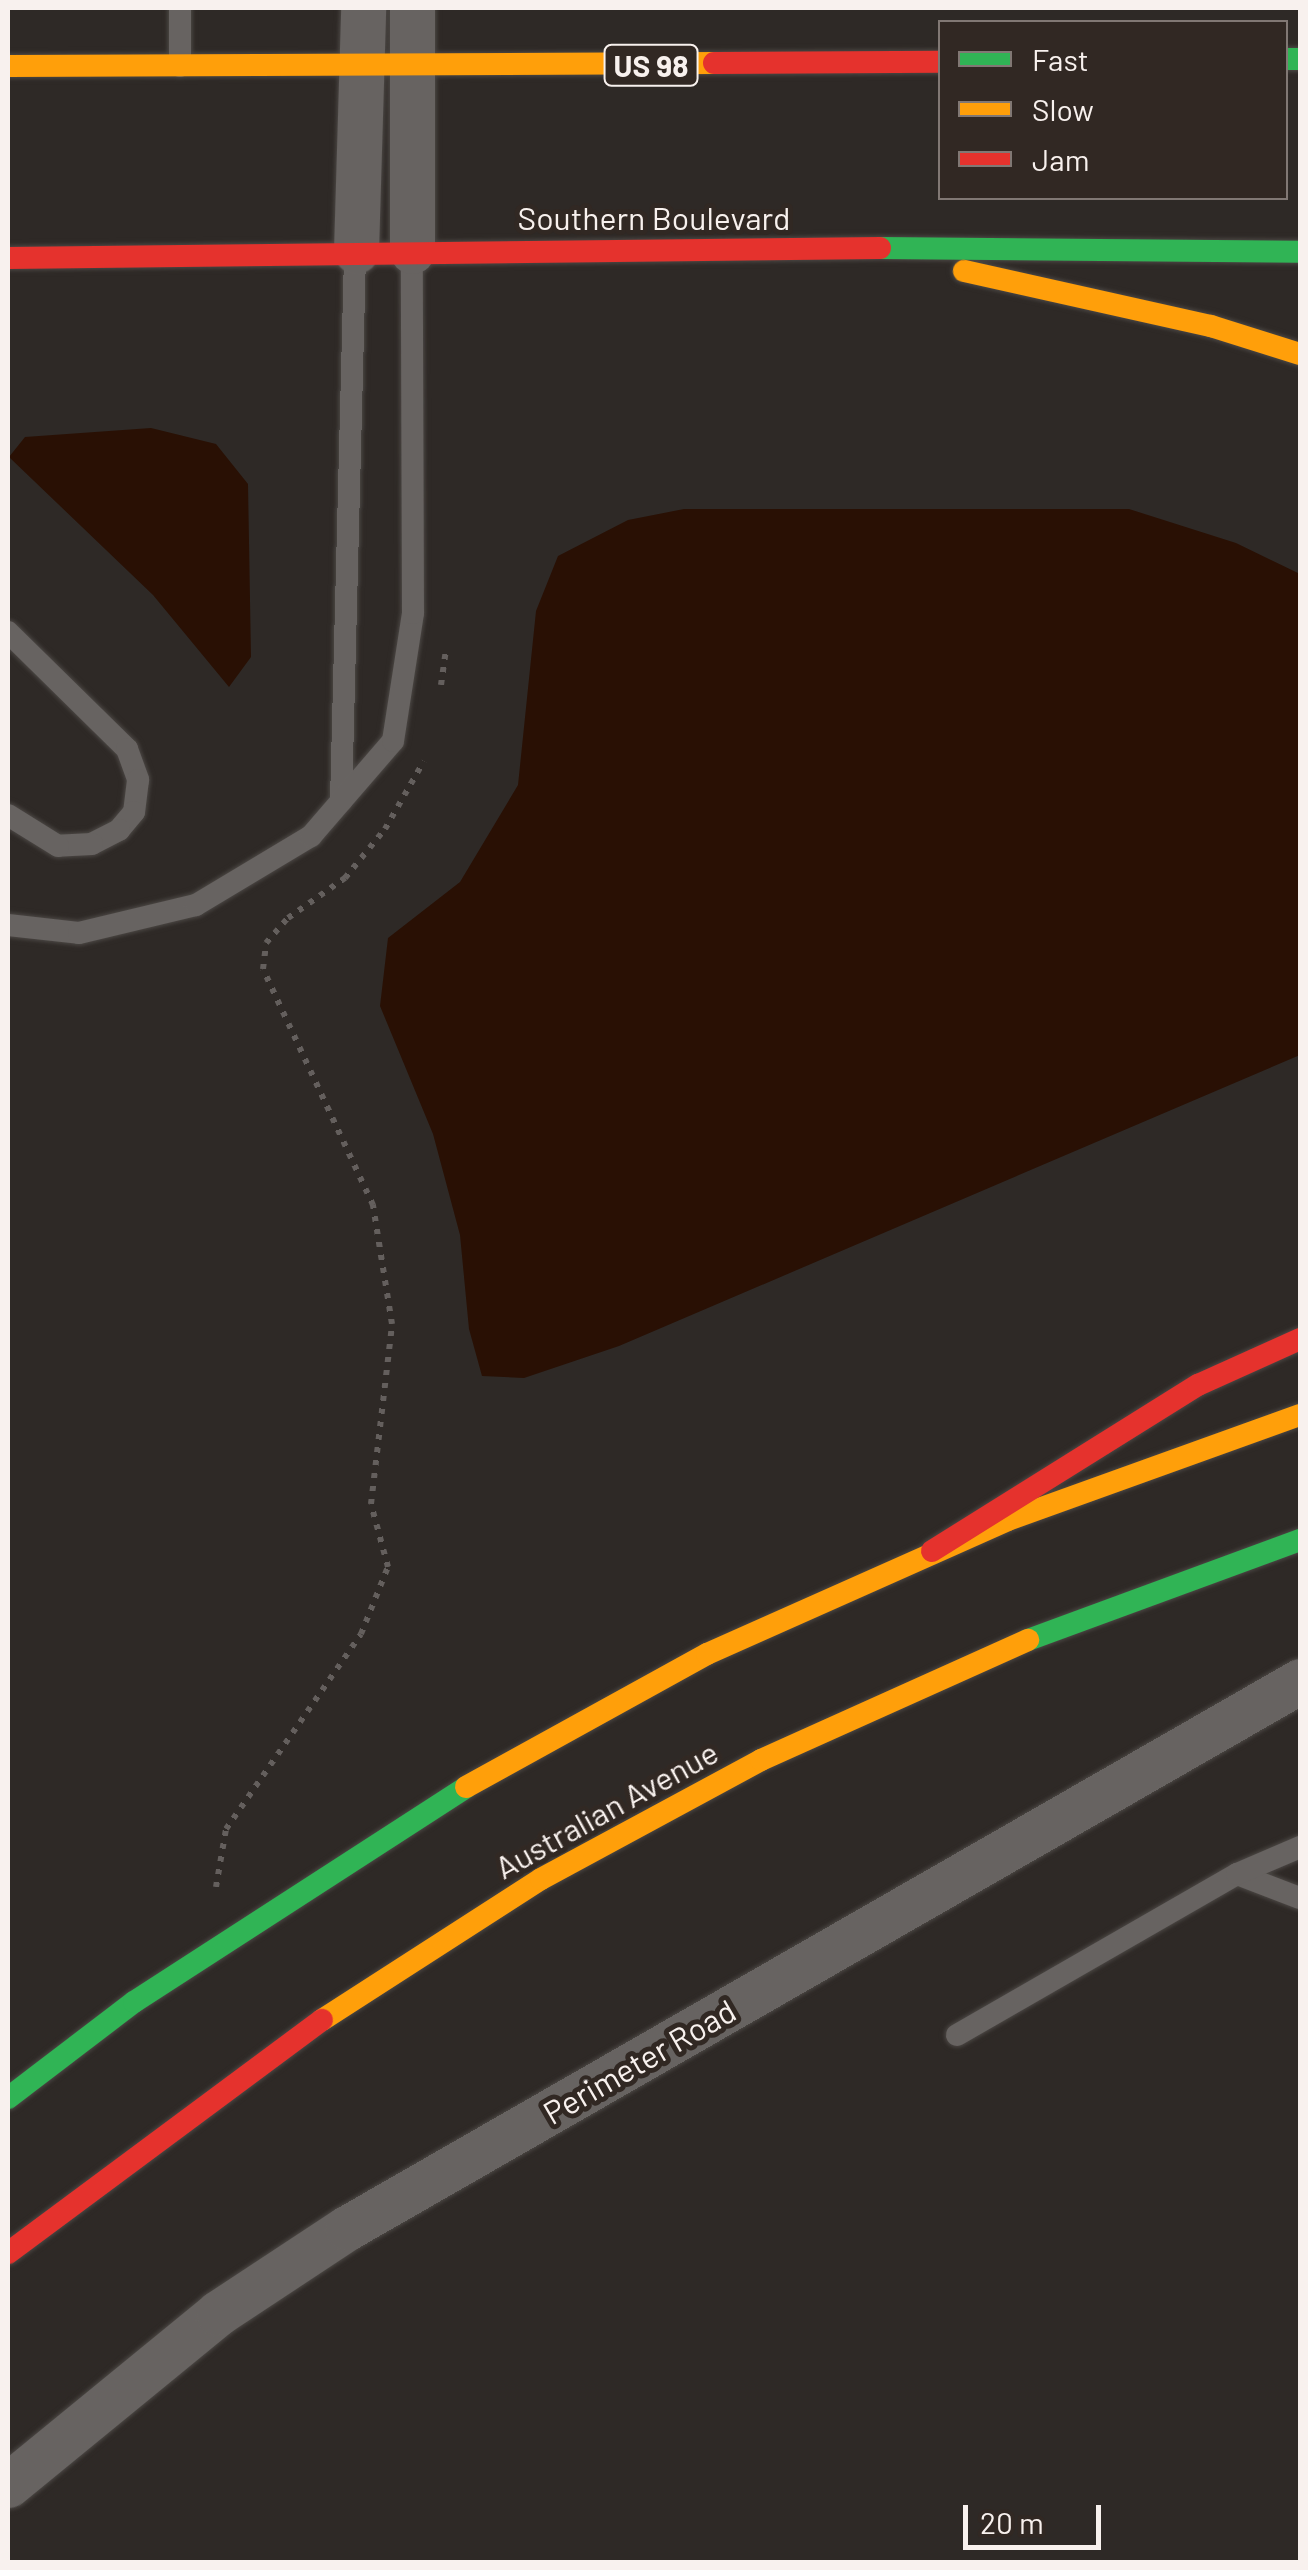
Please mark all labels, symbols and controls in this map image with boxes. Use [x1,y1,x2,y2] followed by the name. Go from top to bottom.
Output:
[938,20,1288,200] legend
[604,40,698,90] road number: US 98
[1032,41,1089,77] text: Fast
[1032,91,1094,127] text: Slow
[1032,141,1089,177] text: Jam
[517,198,791,236] street label: Southern Boulevard
[488,1732,724,1886] street label: Australian Avenue
[536,1991,742,2131] street label: Perimeter Road
[968,2485,1106,2547] scale bar
[980,2504,1044,2540] text: 20 m

